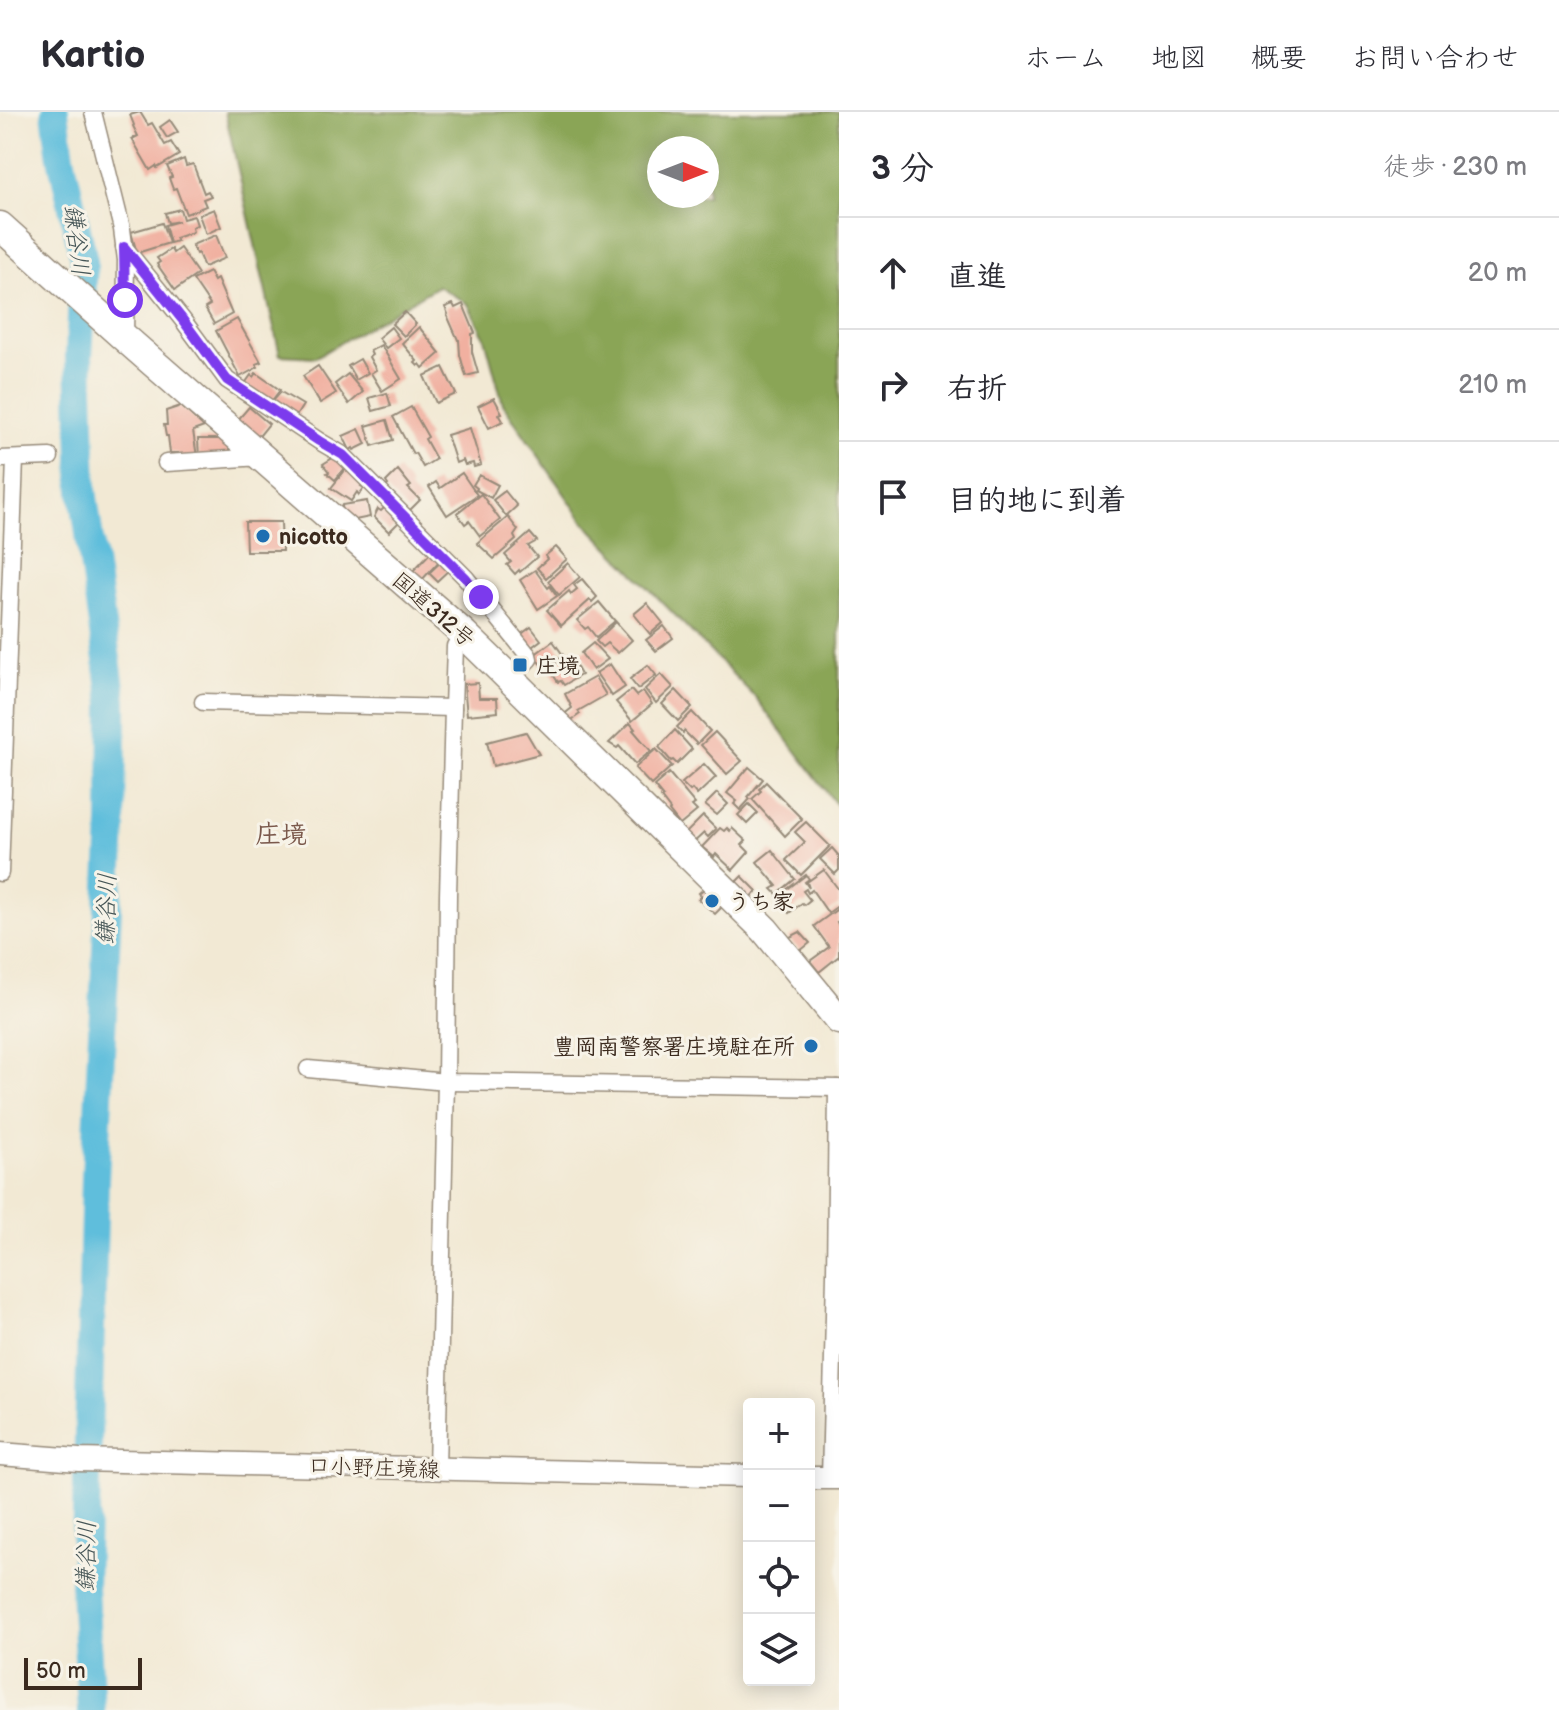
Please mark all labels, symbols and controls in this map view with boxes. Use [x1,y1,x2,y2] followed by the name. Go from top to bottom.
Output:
[40,33,146,78] text: Kartio
[1024,42,1107,75] text: ホーム
[1151,42,1207,75] text: 地図
[1251,42,1307,75] text: 概要
[1351,42,1519,75] text: お問い合わせ
[647,136,719,208] north arrow
[871,148,934,189] text: 3 分
[1383,152,1527,183] text: 徒歩 · 230 m
[58,203,95,278] water label: 鎌谷川
[871,251,915,295] icon: ahead
[1468,258,1527,289] text: 20 m
[947,259,1007,295] text: 直進
[107,282,143,318] route start
[871,363,915,407] icon: right
[1458,370,1527,401] text: 210 m
[947,371,1007,407] text: 右折
[871,475,915,519] icon: arrive
[947,483,1127,519] text: 目的地に到着
[279,524,348,551] place label: nicotto
[254,527,272,545] marker: nicotto
[386,567,480,653] street label: 国道312号
[463,579,499,615] route end
[536,653,580,680] place label: 庄境
[511,656,529,674] marker: 庄境
[255,820,307,851] district label: 庄境
[91,873,122,946] water label: 鎌谷川
[728,889,794,916] place label: うち家
[703,892,721,910] marker: うち家
[553,1034,795,1061] place label: 豊岡南警察署庄境駐在所
[802,1037,820,1055] marker: 豊岡南警察署庄境駐在所
[743,1398,815,1686] map controls
[743,1398,815,1470] button: +
[308,1453,440,1484] street label: 口小野庄境線
[743,1470,815,1542] button: −
[71,1520,102,1592] water label: 鎌谷川
[743,1542,815,1614] button: locate
[743,1614,815,1686] button: layers
[24,1654,142,1690] scale bar
[36,1658,86,1685] text: 50 m

